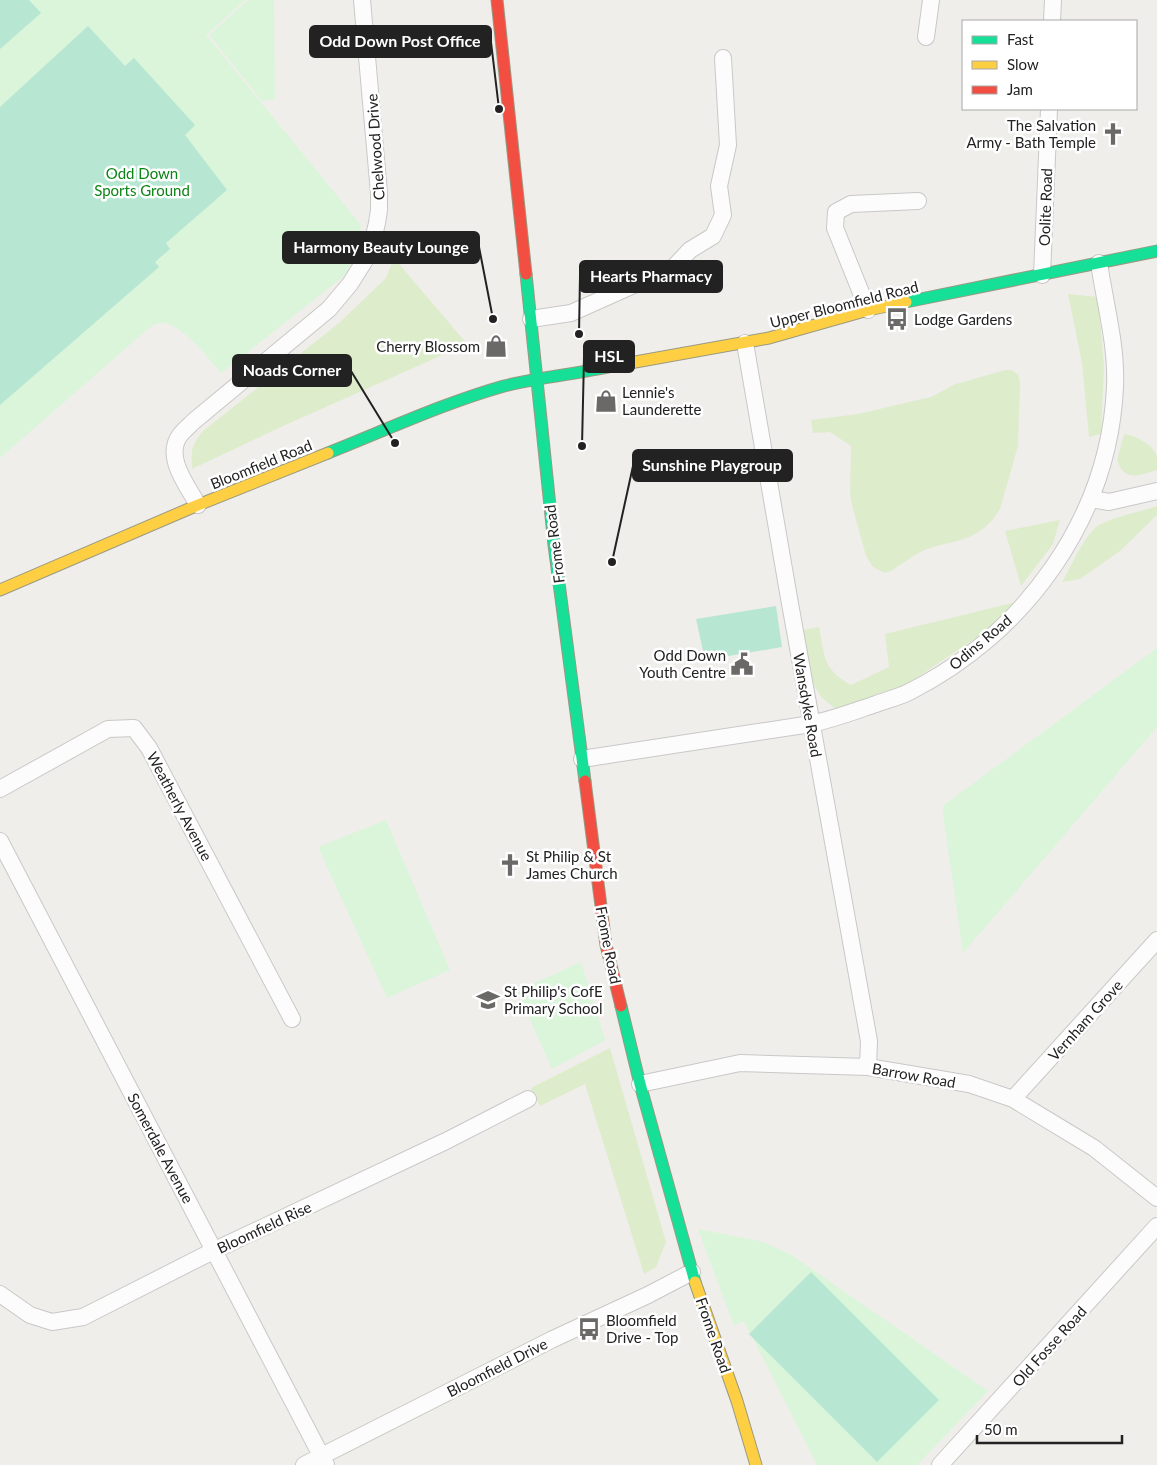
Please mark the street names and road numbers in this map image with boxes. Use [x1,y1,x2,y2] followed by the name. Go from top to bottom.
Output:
[362,93,388,201] street label: Chelwood Drive
[1035,168,1055,246] street label: Oolite Road
[768,277,920,331] street label: Upper Bloomfield Road
[208,435,314,493] street label: Bloomfield Road
[540,504,568,584] street label: Frome Road
[945,611,1015,673] street label: Odins Road
[790,652,826,758] street label: Wansdyke Road
[144,748,216,864] street label: Weatherly Avenue
[593,905,625,985] street label: Frome Road
[1044,976,1126,1064] street label: Vernham Grove
[871,1059,957,1091] street label: Barrow Road
[124,1090,198,1206] street label: Somerdale Avenue
[214,1197,314,1257] street label: Bloomfield Rise
[693,1295,735,1375] street label: Frome Road
[1008,1302,1090,1390] street label: Old Fosse Road
[444,1334,550,1400] street label: Bloomfield Drive

